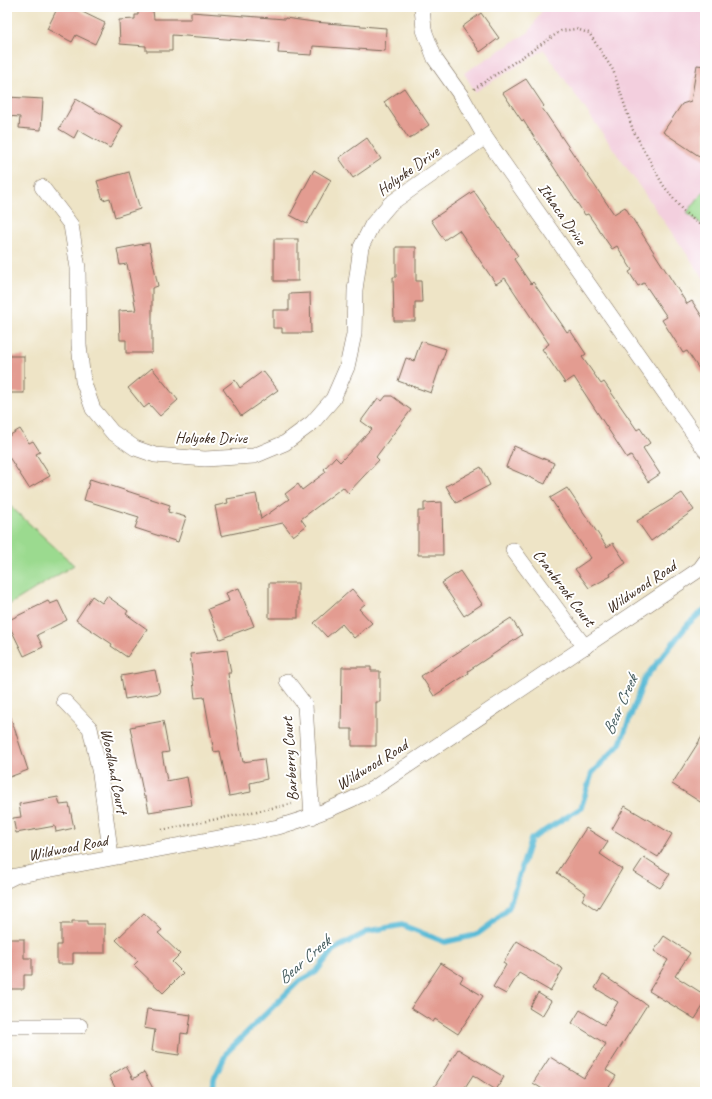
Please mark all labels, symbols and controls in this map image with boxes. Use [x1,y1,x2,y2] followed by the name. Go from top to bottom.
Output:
[373,141,444,200] street label: Holyoke Drive
[533,179,592,250] street label: Ithaca Drive
[175,428,249,448] street label: Holyoke Drive
[529,546,600,632] street label: Cranbrook Court
[602,555,682,618] street label: Wildwood Road
[598,668,644,738] water label: Bear Creek
[277,715,303,802] street label: Barberry Court
[96,727,133,818] street label: Woodland Court
[333,734,414,795] street label: Wildwood Road
[27,830,112,865] street label: Wildwood Road
[273,929,338,989] water label: Bear Creek

